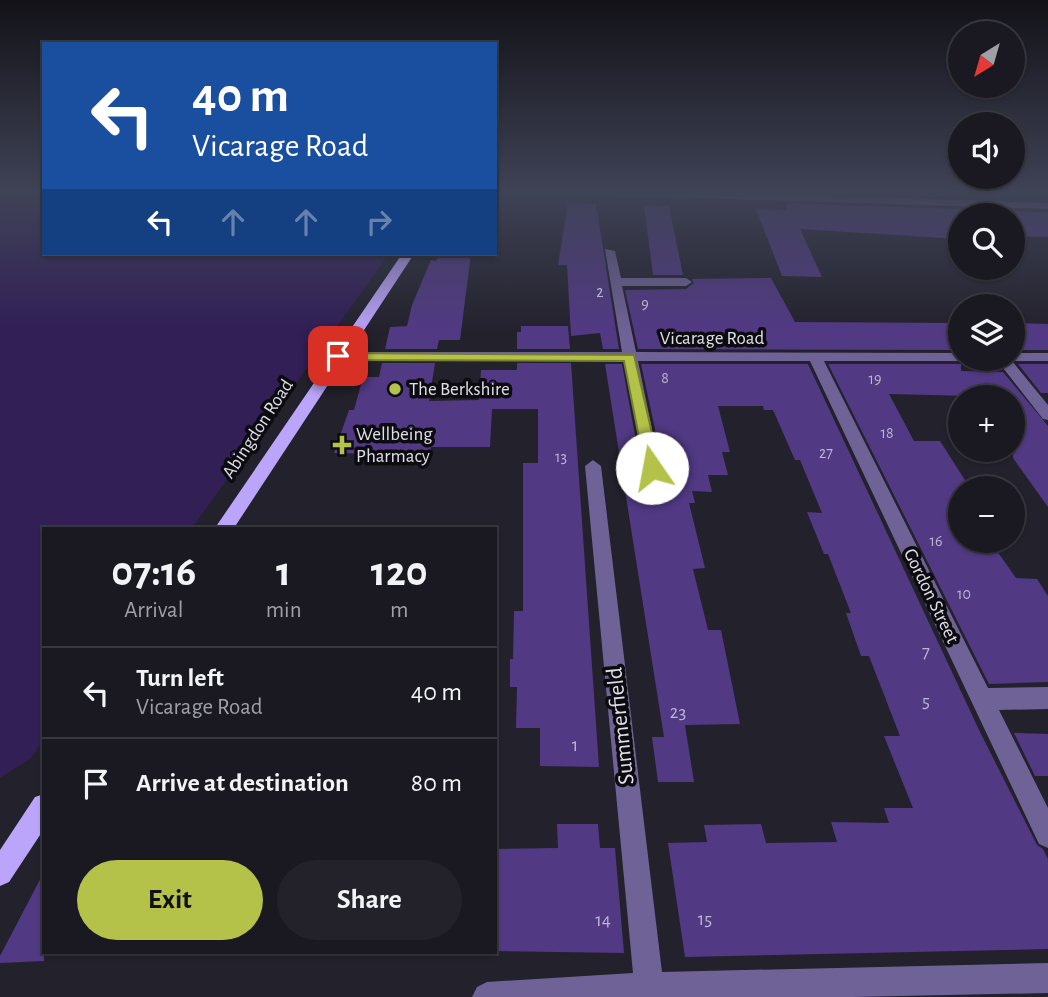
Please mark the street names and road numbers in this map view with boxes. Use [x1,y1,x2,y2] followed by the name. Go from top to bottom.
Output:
[660,329,764,348] street label: Vicarage Road
[219,376,297,482] street label: Abingdon Road
[900,546,962,646] street label: Gordon Street
[603,666,639,786] street label: Summerfield

